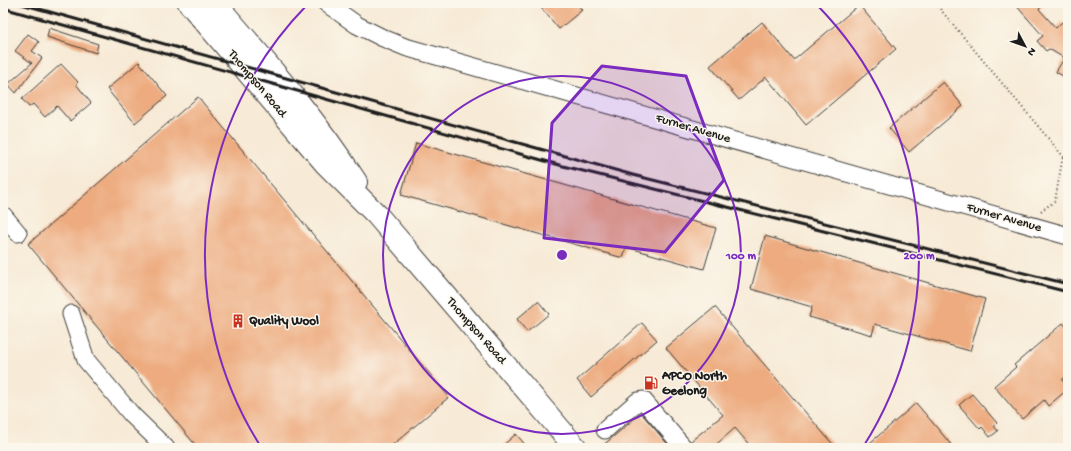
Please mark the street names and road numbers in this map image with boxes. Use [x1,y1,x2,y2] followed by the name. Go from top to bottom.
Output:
[224,46,290,122] street label: Thompson Road
[653,111,732,147] street label: Furner Avenue
[964,200,1043,236] street label: Furner Avenue
[442,294,510,368] street label: Thompson Road

